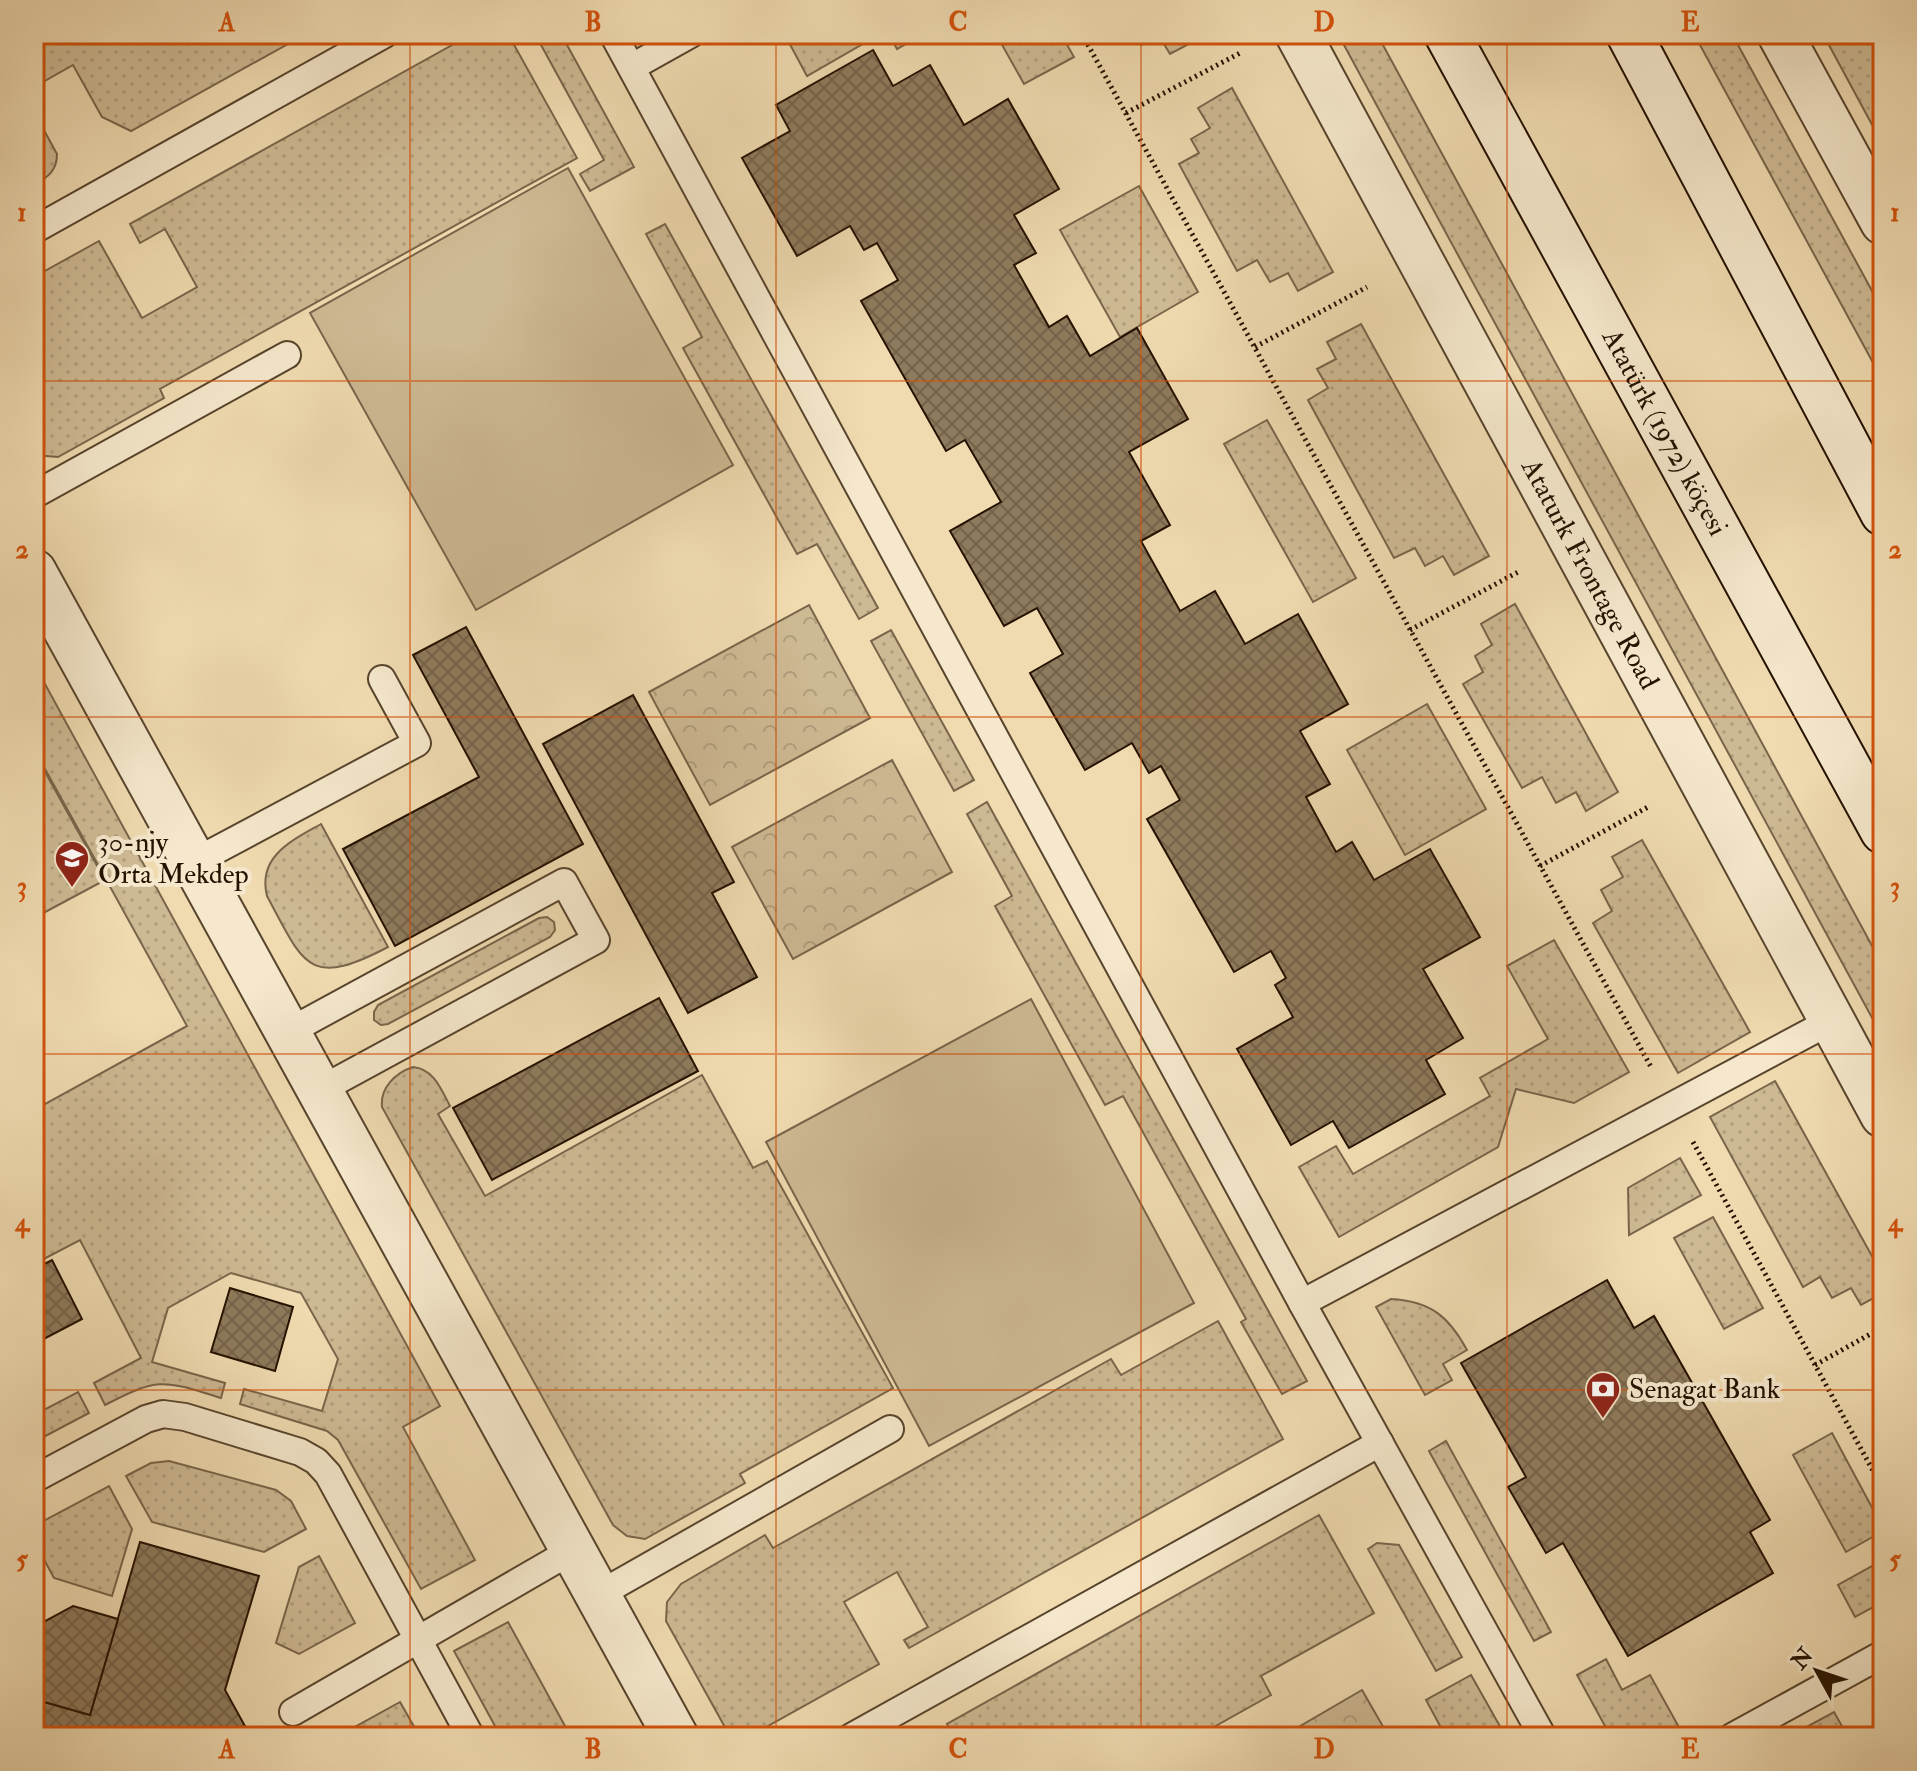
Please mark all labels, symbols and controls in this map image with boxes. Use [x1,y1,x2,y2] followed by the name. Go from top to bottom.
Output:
[218,7,236,39] text: A
[584,7,602,39] text: B
[948,7,968,39] text: C
[1313,7,1335,39] text: D
[1681,7,1700,39] text: E
[17,197,27,229] text: 1
[1890,197,1900,229] text: 1
[1594,322,1736,542] street label: Atatürk (1972) köçesi
[1513,452,1667,696] street label: Ataturk Frontage Road
[15,534,29,566] text: 2
[1888,534,1902,566] text: 2
[98,825,249,892] place label: 30-njy Orta Mekdep
[53,839,91,889] school or university icon: 30-njy Orta Mekdep
[17,871,27,903] text: 3
[1890,871,1900,903] text: 3
[14,1207,31,1239] text: 4
[1887,1207,1904,1239] text: 4
[1584,1370,1622,1420] bank icon: Senagat Bank
[1629,1372,1781,1407] place label: Senagat Bank
[16,1544,28,1576] text: 5
[1889,1544,1901,1576] text: 5
[1777,1631,1857,1711] north arrow
[1785,1642,1820,1676] text: N
[218,1734,236,1766] text: A
[584,1734,602,1766] text: B
[948,1734,968,1766] text: C
[1313,1734,1335,1766] text: D
[1681,1734,1700,1766] text: E

